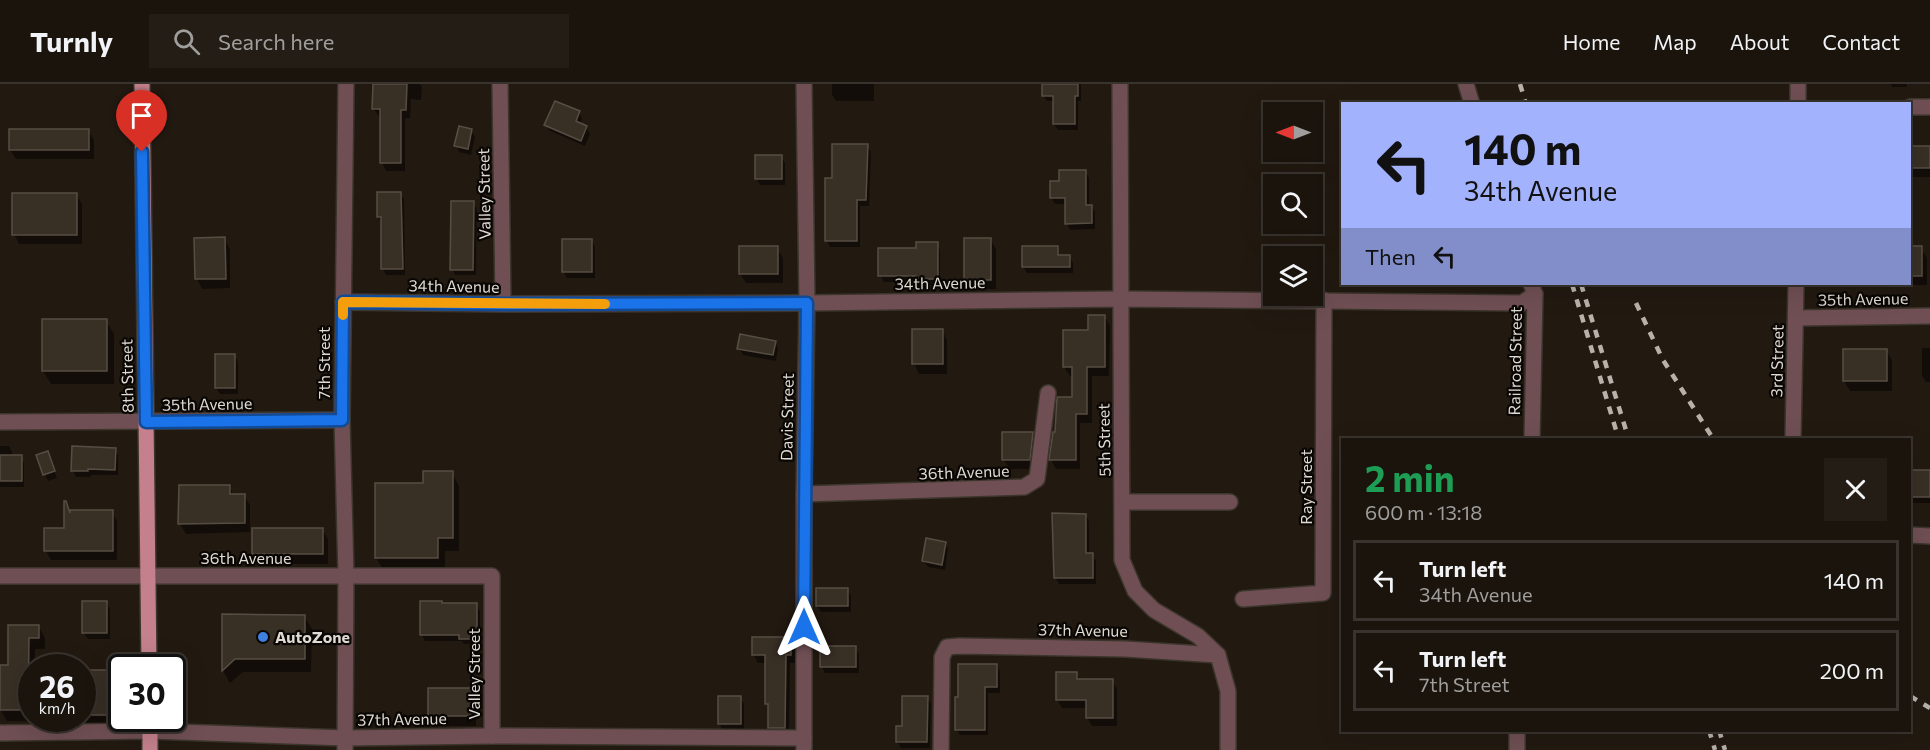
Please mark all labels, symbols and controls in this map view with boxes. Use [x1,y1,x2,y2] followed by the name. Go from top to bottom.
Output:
[149,14,569,68] search box
[30,24,113,58] text: Turnly
[170,25,203,58] icon: search
[218,28,334,55] text: Search here
[1563,29,1620,54] text: Home
[1653,29,1697,54] text: Map
[1730,29,1789,54] text: About
[1822,29,1900,54] text: Contact
[116,90,167,152] pin
[125,99,158,132] icon: arrive
[1263,102,1323,162] north arrow
[1263,102,1323,306] map controls
[1464,122,1581,174] text: 140 m
[1365,126,1443,204] icon: left
[473,148,494,240] street label: Valley Street
[1263,174,1323,234] button: search
[1464,174,1617,207] text: 34th Avenue
[1428,240,1461,273] icon: left
[1365,243,1416,270] text: Then
[1263,246,1323,306] button: layers
[894,272,986,293] street label: 34th Avenue
[408,275,500,296] street label: 34th Avenue
[1818,288,1908,309] street label: 35th Avenue
[1504,306,1525,416] street label: Railroad Street
[1766,324,1787,398] street label: 3rd Street
[314,326,333,399] street label: 7th Street
[116,339,137,413] street label: 8th Street
[776,372,797,461] street label: Davis Street
[162,393,252,414] street label: 35th Avenue
[1093,403,1114,477] street label: 5th Street
[1296,449,1315,525] street label: Ray Street
[1365,455,1455,499] text: 2 min
[1824,458,1887,521] button: close
[918,460,1010,483] street label: 36th Avenue
[1365,500,1482,524] text: 600 m · 13:18
[201,548,291,567] street label: 36th Avenue
[1419,555,1506,582] text: Turn left
[1368,564,1401,597] icon: left
[1824,567,1884,594] text: 140 m
[1419,582,1533,606] text: 34th Avenue
[772,595,836,659] position arrow
[1038,619,1128,640] street label: 37th Avenue
[275,627,350,646] place label: AutoZone
[464,628,483,720] street label: Valley Street
[256,630,270,644] marker: AutoZone
[1419,645,1506,672] text: Turn left
[108,654,186,732] speed limit sign: 30
[1368,654,1401,687] icon: left
[1820,657,1884,684] text: 200 m
[39,667,75,704] text: 26
[1419,672,1510,696] text: 7th Street
[39,699,75,717] text: km/h
[357,708,447,729] street label: 37th Avenue

